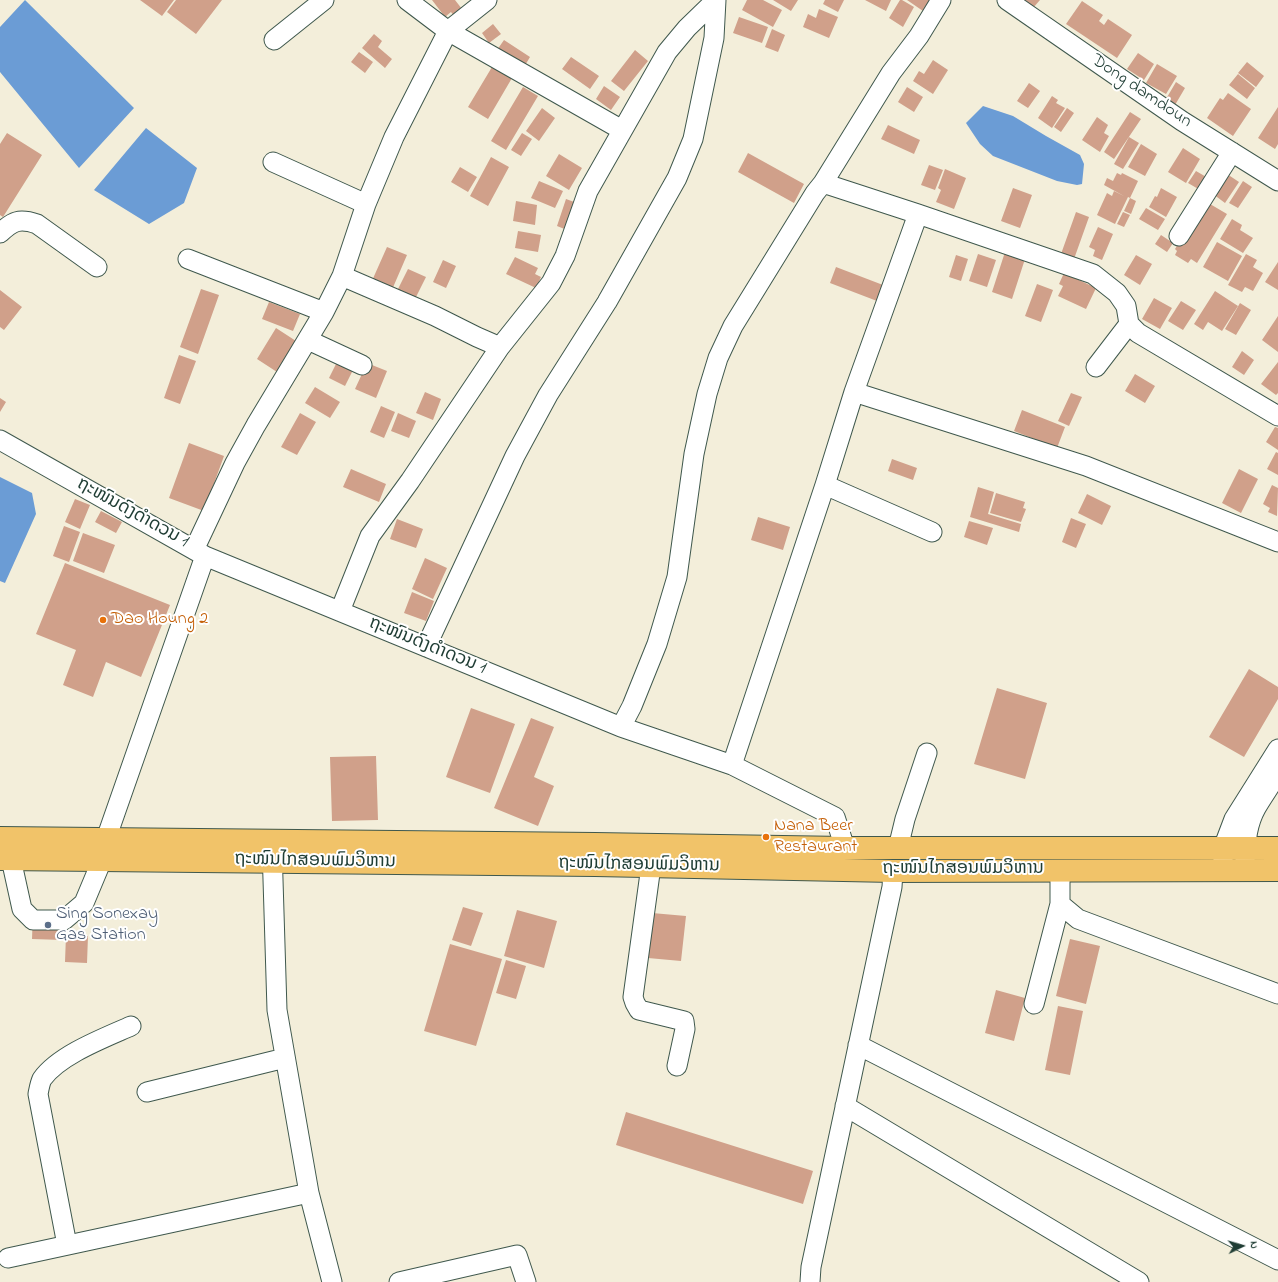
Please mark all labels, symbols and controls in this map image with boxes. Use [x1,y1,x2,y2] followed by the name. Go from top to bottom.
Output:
[1087,50,1195,134] street label: Dong damdoun
[72,474,192,554] street label: ຖະໜົນດົງດຳດວນ 1
[111,609,208,631] place label: Dao Houng 2
[365,614,489,680] street label: ຖະໜົນດົງດຳດວນ 1
[98,615,108,625] marker: Dao Houng 2
[774,816,857,858] place label: Nana Beer Restaurant
[761,832,771,842] marker: Nana Beer Restaurant
[234,850,396,874] street label: ຖະໜົນໄກສອນພົມວິຫານ
[558,854,720,878] street label: ຖະໜົນໄກສອນພົມວິຫານ
[882,859,1044,881] street label: ຖະໜົນໄກສອນພົມວິຫານ
[56,904,158,946] place label: Sing Sonexay Gas Station
[43,920,53,930] marker: Sing Sonexay Gas Station
[1222,1226,1262,1266] north arrow
[1246,1241,1262,1249] text: N

